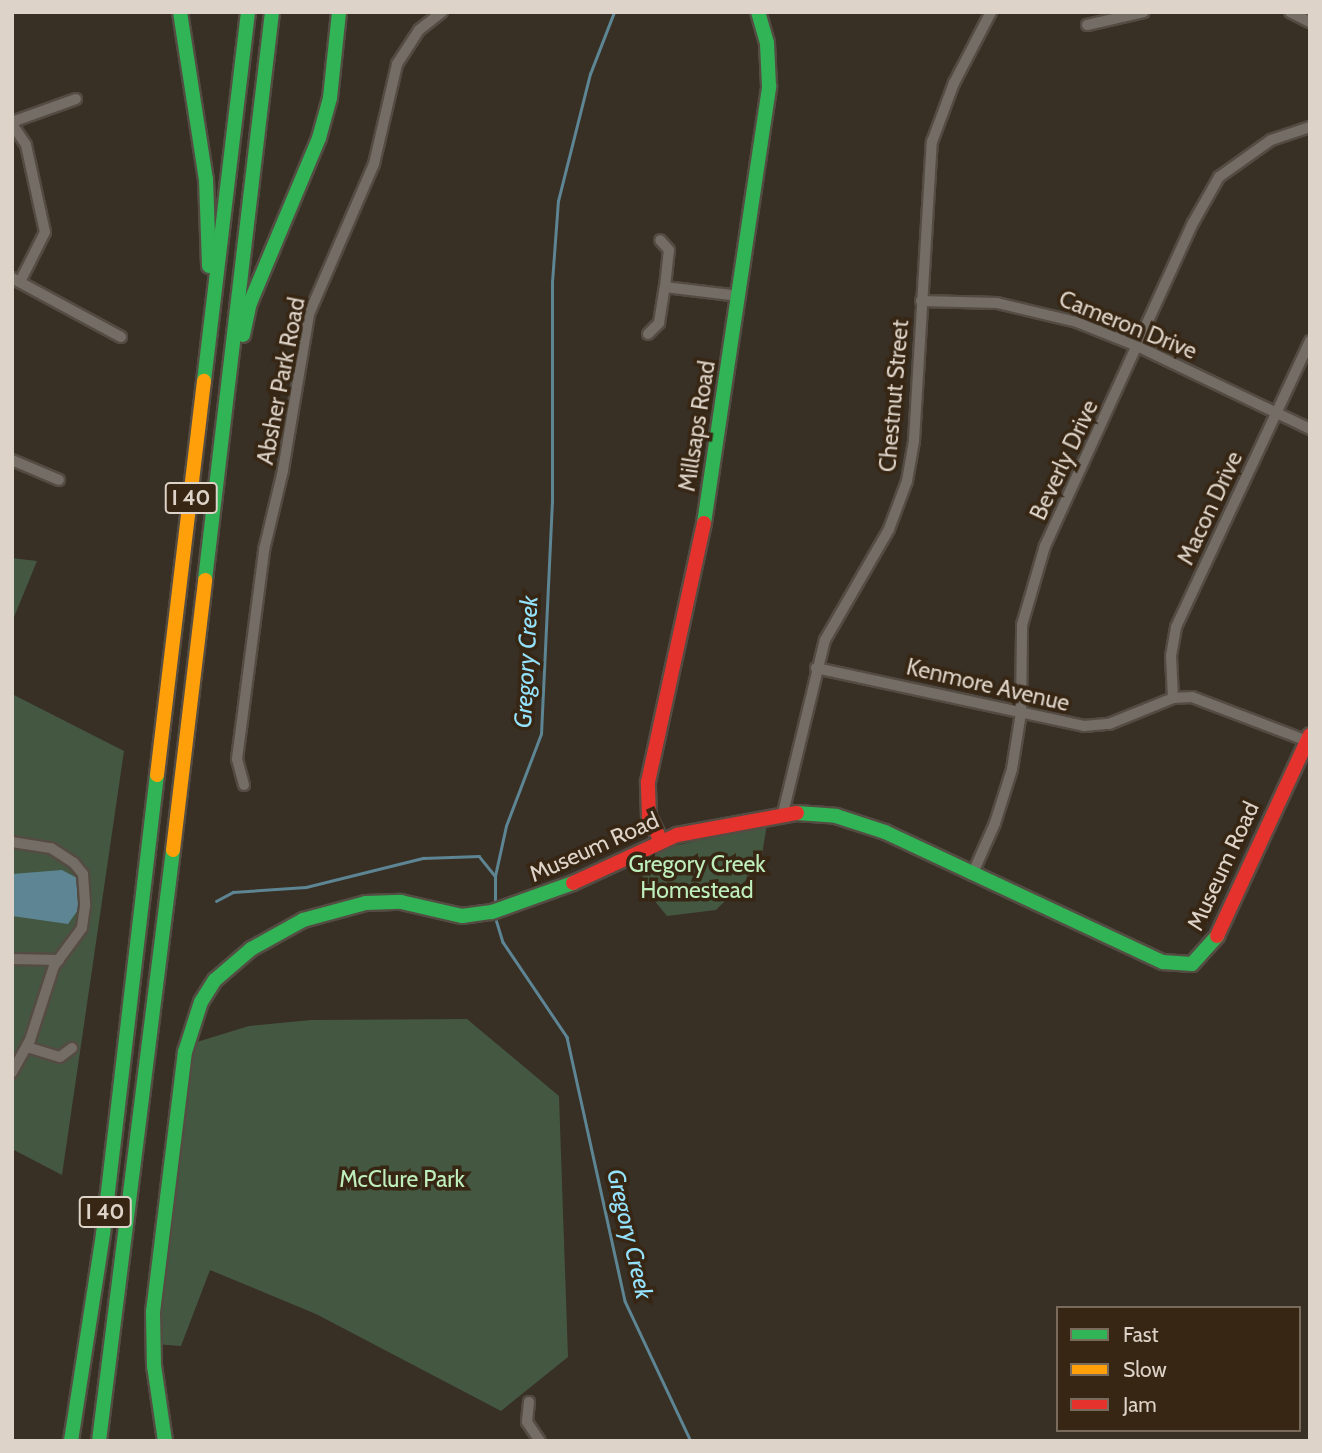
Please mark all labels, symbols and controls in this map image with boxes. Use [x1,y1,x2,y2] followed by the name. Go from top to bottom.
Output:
[1055,285,1201,365] street label: Cameron Drive
[251,295,311,467] street label: Absher Park Road
[874,319,914,473] street label: Chestnut Street
[673,359,721,493] street label: Millsaps Road
[1024,396,1104,524] street label: Beverly Drive
[1172,447,1248,569] street label: Macon Drive
[163,480,219,516] road number: I 40
[508,595,544,729] water label: Gregory Creek
[904,653,1072,717] street label: Kenmore Avenue
[1181,797,1265,935] street label: Museum Road
[525,806,663,888] street label: Museum Road
[628,850,766,904] park label: Gregory Creek Homestead
[339,1165,465,1193] park label: McClure Park
[601,1166,659,1302] water label: Gregory Creek
[77,1194,133,1230] road number: I 40
[1056,1306,1301,1432] legend
[1123,1322,1159,1347] text: Fast
[1123,1357,1167,1382] text: Slow
[1123,1392,1157,1417] text: Jam

